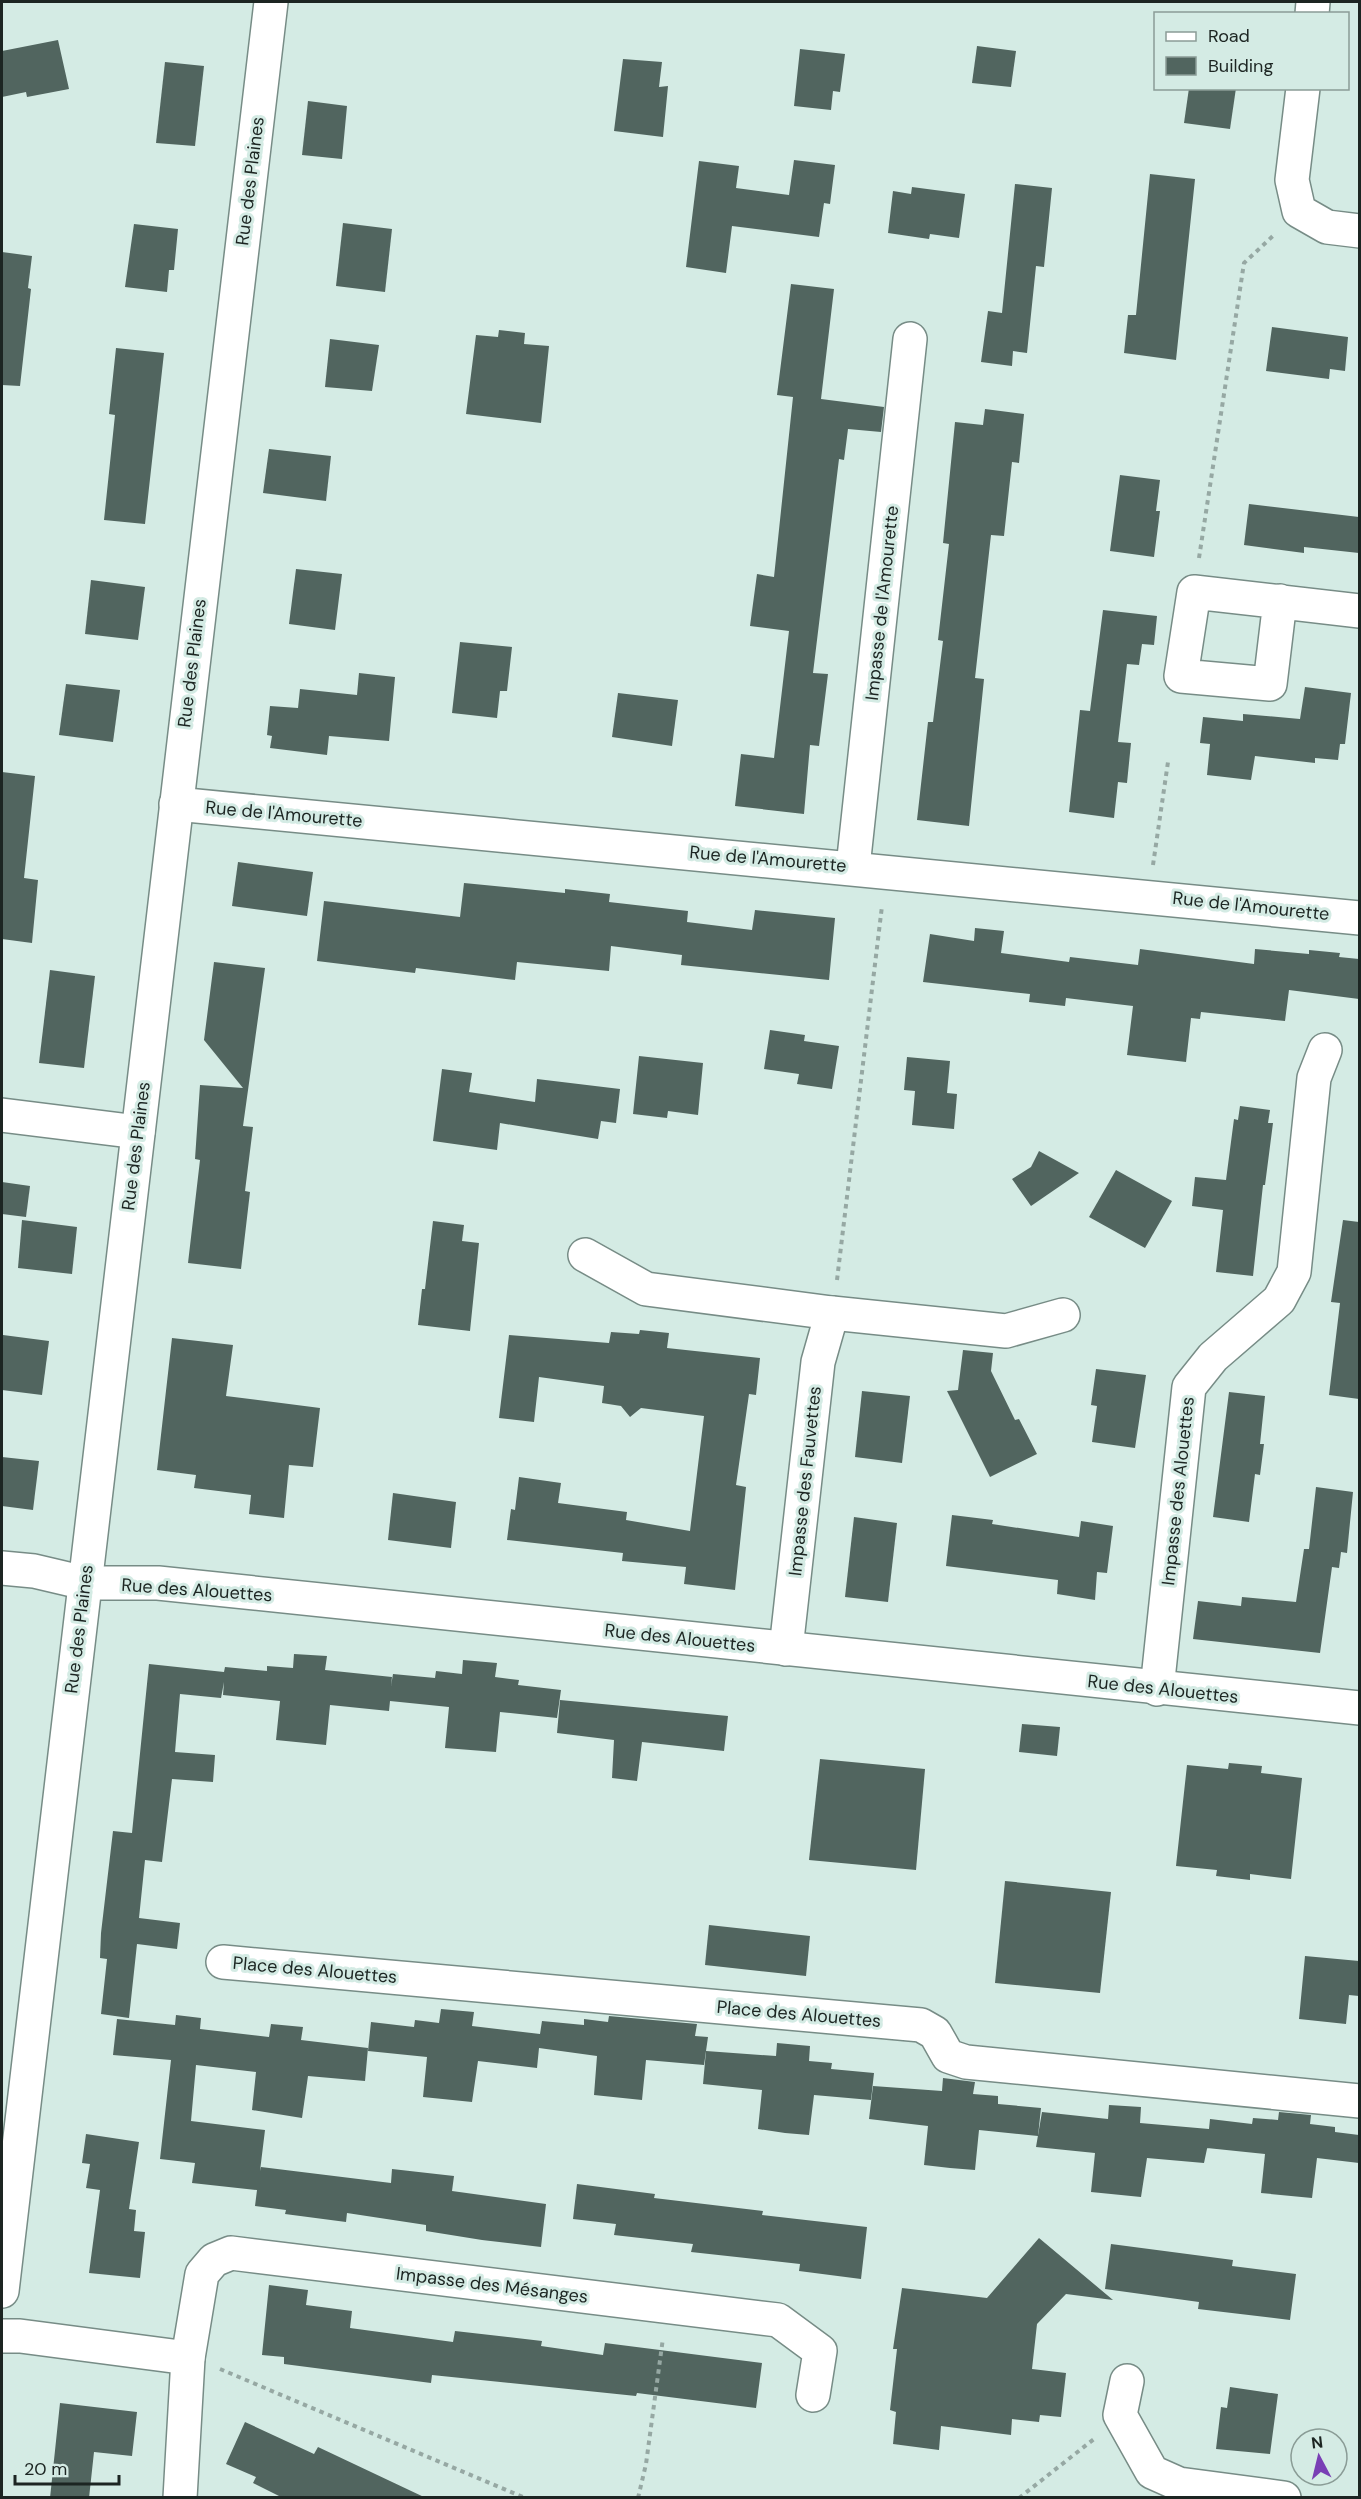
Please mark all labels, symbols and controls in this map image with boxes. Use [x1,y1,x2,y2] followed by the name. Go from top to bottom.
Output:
[1154,12,1349,90] legend
[1208,24,1250,48] text: Road
[1208,54,1273,78] text: Building
[230,115,270,247] street label: Rue des Plaines
[860,504,904,702] street label: Impasse de l'Amourette
[172,597,212,729] street label: Rue des Plaines
[205,795,363,833] street label: Rue de l'Amourette
[689,840,847,878] street label: Rue de l'Amourette
[1171,886,1331,926] street label: Rue de l'Amourette
[116,1080,156,1212] street label: Rue des Plaines
[783,1385,827,1577] street label: Impasse des Fauvettes
[1156,1395,1200,1587] street label: Impasse des Alouettes
[59,1563,99,1695] street label: Rue des Plaines
[121,1573,273,1607] street label: Rue des Alouettes
[603,1618,757,1658] street label: Rue des Alouettes
[1086,1669,1240,1709] street label: Rue des Alouettes
[232,1951,398,1989] street label: Place des Alouettes
[716,1995,882,2033] street label: Place des Alouettes
[395,2261,589,2309] street label: Impasse des Mésanges
[1289,2427,1349,2487] north arrow
[1310,2431,1324,2454] text: N
[15,2448,118,2486] scale bar
[24,2457,67,2481] text: 20 m

